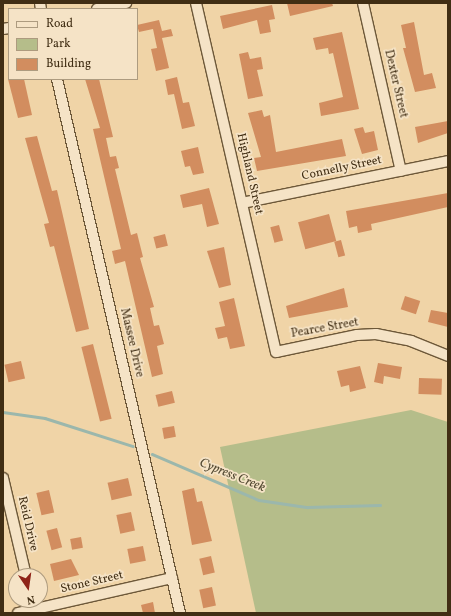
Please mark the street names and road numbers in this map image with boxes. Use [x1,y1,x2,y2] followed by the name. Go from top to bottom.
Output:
[380,49,410,119] street label: Dexter Street
[233,132,265,216] street label: Highland Street
[301,153,383,185] street label: Connelly Street
[116,307,146,379] street label: Massee Drive
[290,316,360,342] street label: Pearce Street
[14,495,40,553] street label: Reid Drive
[59,569,125,597] street label: Stone Street

